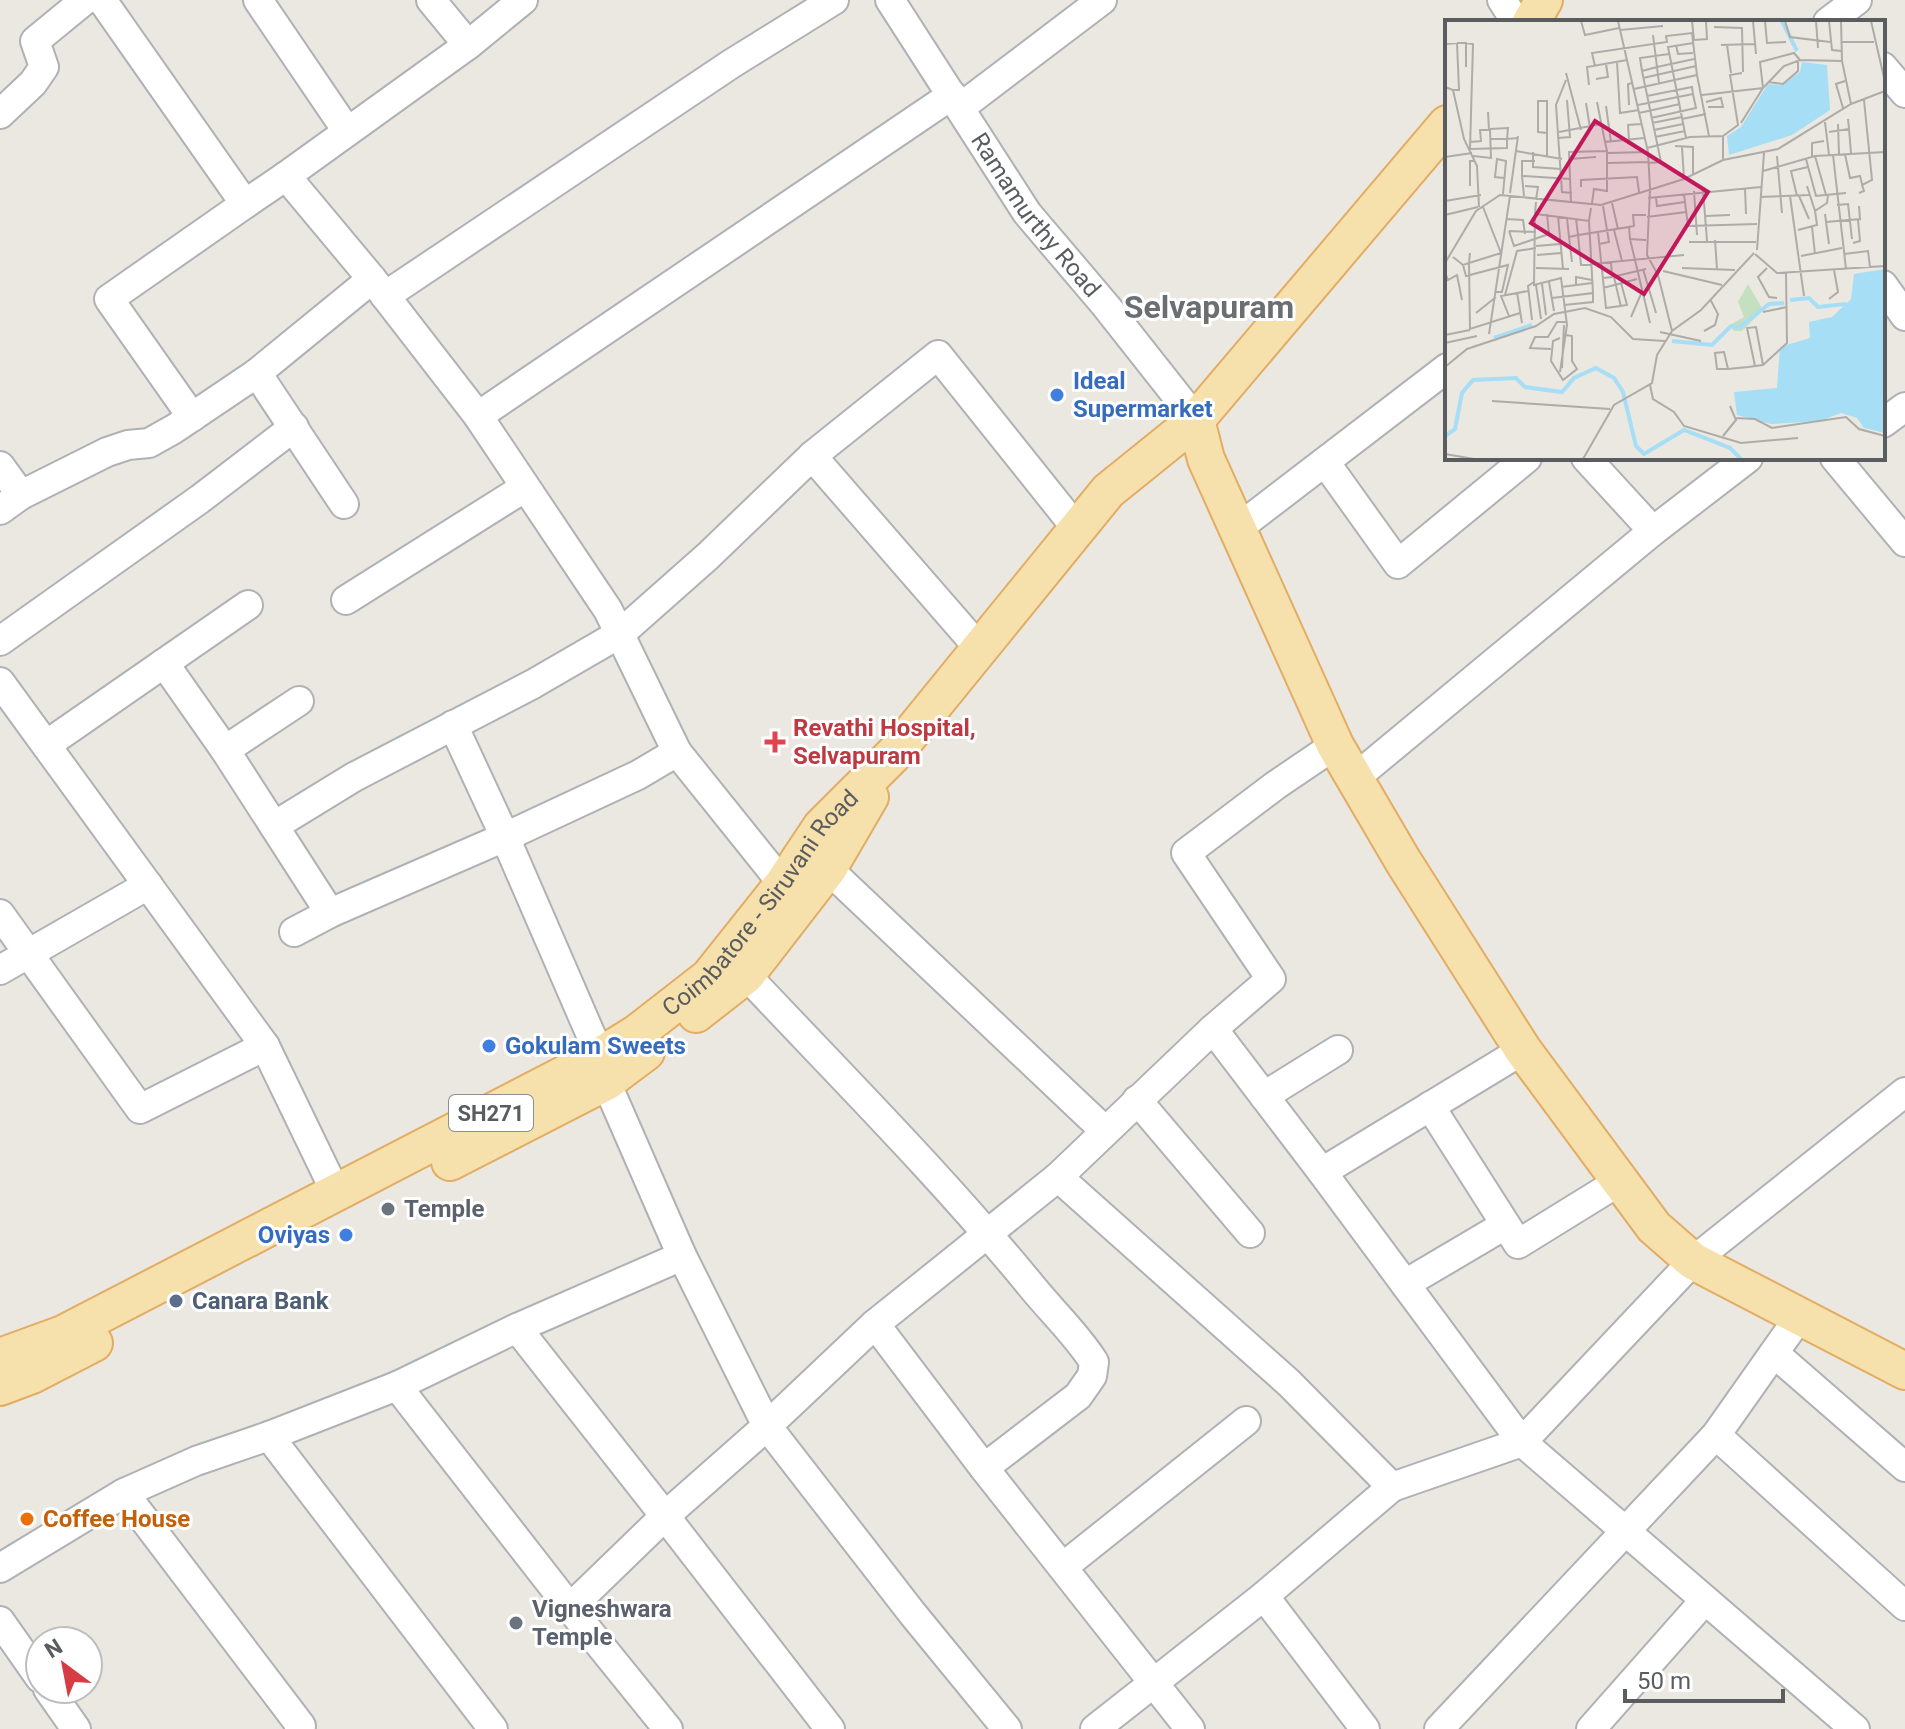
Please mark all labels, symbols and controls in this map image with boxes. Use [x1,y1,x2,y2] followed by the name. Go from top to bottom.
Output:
[1445,20,1885,460] inset map
[965,128,1106,303] street label: Ramamurthy Road
[1124,288,1294,326] district label: Selvapuram
[1073,367,1213,423] place label: Ideal Supermarket
[1048,386,1066,404] marker: Ideal Supermarket
[793,714,976,770] place label: Revathi Hospital, Selvapuram
[764,731,786,753] marker: Revathi Hospital, Selvapuram
[657,784,864,1022] street label: Coimbatore - Siruvani Road
[505,1032,686,1060] place label: Gokulam Sweets
[480,1037,498,1055] marker: Gokulam Sweets
[449,1095,533,1131] road number: SH271
[404,1195,484,1223] place label: Temple
[379,1200,397,1218] marker: Temple
[258,1221,330,1249] place label: Oviyas
[337,1226,355,1244] marker: Oviyas
[192,1287,330,1315] place label: Canara Bank
[167,1292,185,1310] marker: Canara Bank
[43,1505,190,1533] place label: Coffee House
[18,1510,36,1528] marker: Coffee House
[532,1595,672,1651] place label: Vigneshwara Temple
[507,1614,525,1632] marker: Vigneshwara Temple
[24,1625,104,1705] north arrow
[40,1634,67,1663] text: N
[1625,1653,1783,1703] scale bar
[1637,1667,1691,1695] text: 50 m

